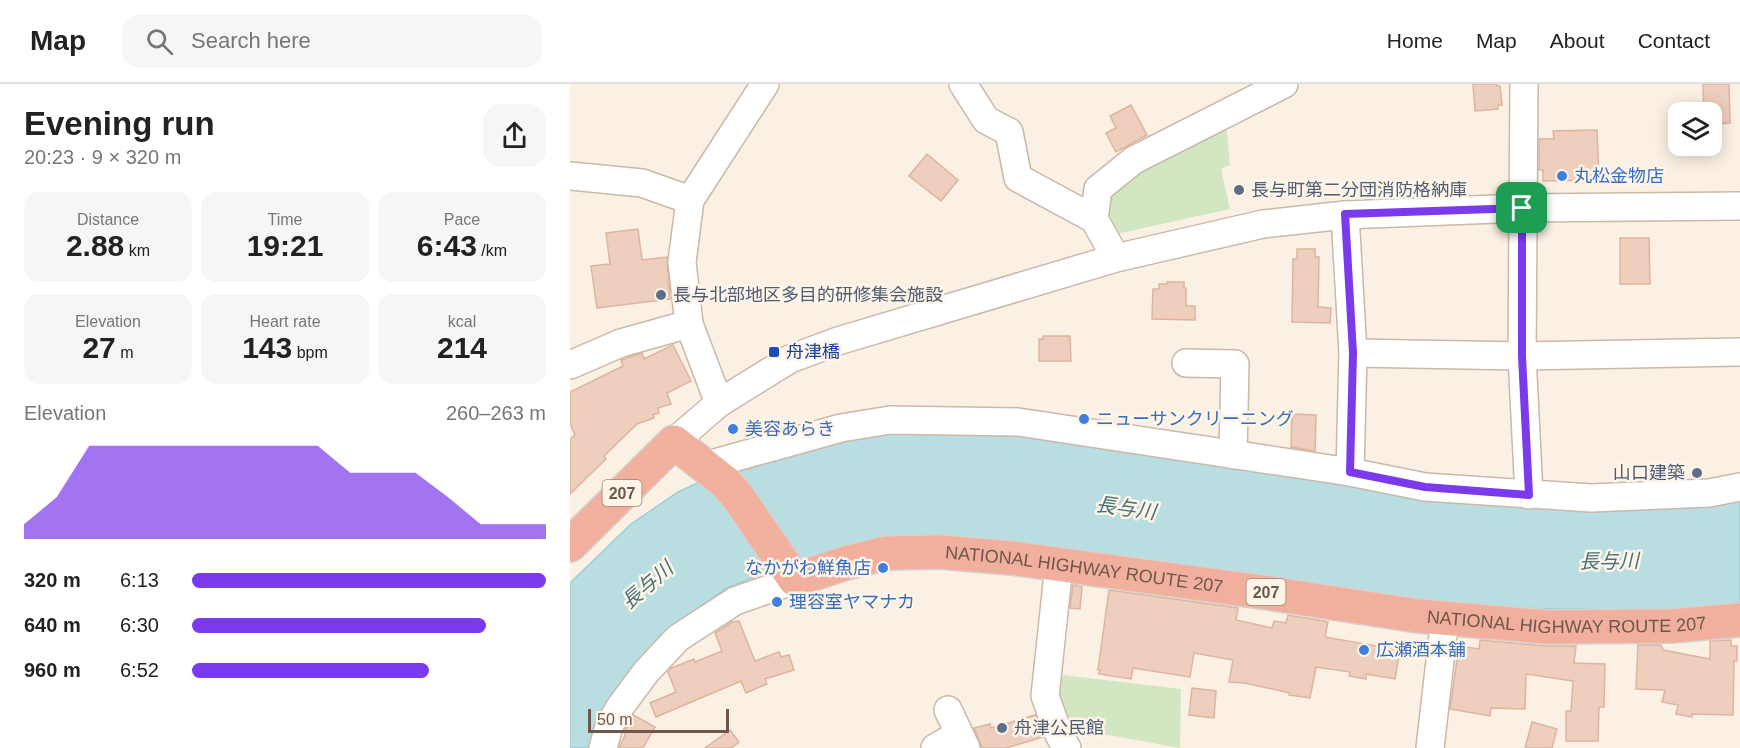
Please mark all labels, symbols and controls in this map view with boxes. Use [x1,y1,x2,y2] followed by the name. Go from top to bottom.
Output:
[122,14,542,68] search box
[30,25,86,56] text: Map
[143,25,176,58] icon: search
[191,28,311,53] text: Search here
[1387,29,1443,52] text: Home
[1476,29,1517,52] text: Map
[1550,29,1605,52] text: About
[1638,29,1710,52] text: Contact
[1668,102,1722,156] map controls
[1668,102,1722,156] button: layers
[483,104,546,167] button: share
[24,105,215,142] text: Evening run
[24,146,181,168] text: 20:23 · 9 × 320 m
[1574,166,1664,186] place label: 丸松金物店
[1555,169,1569,183] marker: 丸松金物店
[1251,180,1467,200] place label: 長与町第二分団消防格納庫
[1496,182,1547,233] pin
[1232,183,1246,197] marker: 長与町第二分団消防格納庫
[1505,191,1538,224] icon: arrive
[77,211,139,228] text: Distance
[268,211,302,228] text: Time
[444,211,480,228] text: Pace
[66,229,124,262] text: 2.88
[247,229,323,262] text: 19:21
[417,229,477,262] text: 6:43
[124,242,150,259] text: km
[477,242,507,259] text: /km
[673,285,943,305] place label: 長与北部地区多目的研修集会施設
[654,288,668,302] marker: 長与北部地区多目的研修集会施設
[75,313,141,330] text: Elevation
[249,313,321,330] text: Heart rate
[448,313,476,330] text: kcal
[82,331,116,364] text: 27
[242,331,292,364] text: 143
[437,331,487,364] text: 214
[786,342,840,362] place label: 舟津橋
[116,344,134,361] text: m
[292,344,328,361] text: bpm
[767,345,781,359] marker: 舟津橋
[24,402,106,424] text: Elevation
[446,402,546,424] text: 260–263 m
[1096,409,1294,429] place label: ニューサンクリーニング
[1077,412,1091,426] marker: ニューサンクリーニング
[745,419,835,439] place label: 美容あらき
[726,422,740,436] marker: 美容あらき
[1613,463,1685,483] place label: 山口建築
[1690,466,1704,480] marker: 山口建築
[602,480,642,506] road number: 207
[1095,493,1159,523] water label: 長与川
[944,542,1224,597] street label: NATIONAL HIGHWAY ROUTE 207
[1579,549,1641,573] water label: 長与川
[617,556,678,613] water label: 長与川
[745,558,871,578] place label: なかがわ鮮魚店
[876,561,890,575] marker: なかがわ鮮魚店
[24,569,81,591] text: 320 m
[120,569,159,591] text: 6:13
[1246,579,1286,605] road number: 207
[789,592,915,612] place label: 理容室ヤマナカ
[770,595,784,609] marker: 理容室ヤマナカ
[1426,607,1707,637] street label: NATIONAL HIGHWAY ROUTE 207
[24,614,81,636] text: 640 m
[120,614,159,636] text: 6:30
[1376,640,1466,660] place label: 広瀬酒本舗
[1357,643,1371,657] marker: 広瀬酒本舗
[24,659,81,681] text: 960 m
[120,659,159,681] text: 6:52
[588,706,729,734] scale bar
[597,711,633,728] text: 50 m
[1014,718,1104,738] place label: 舟津公民館
[995,721,1009,735] marker: 舟津公民館

